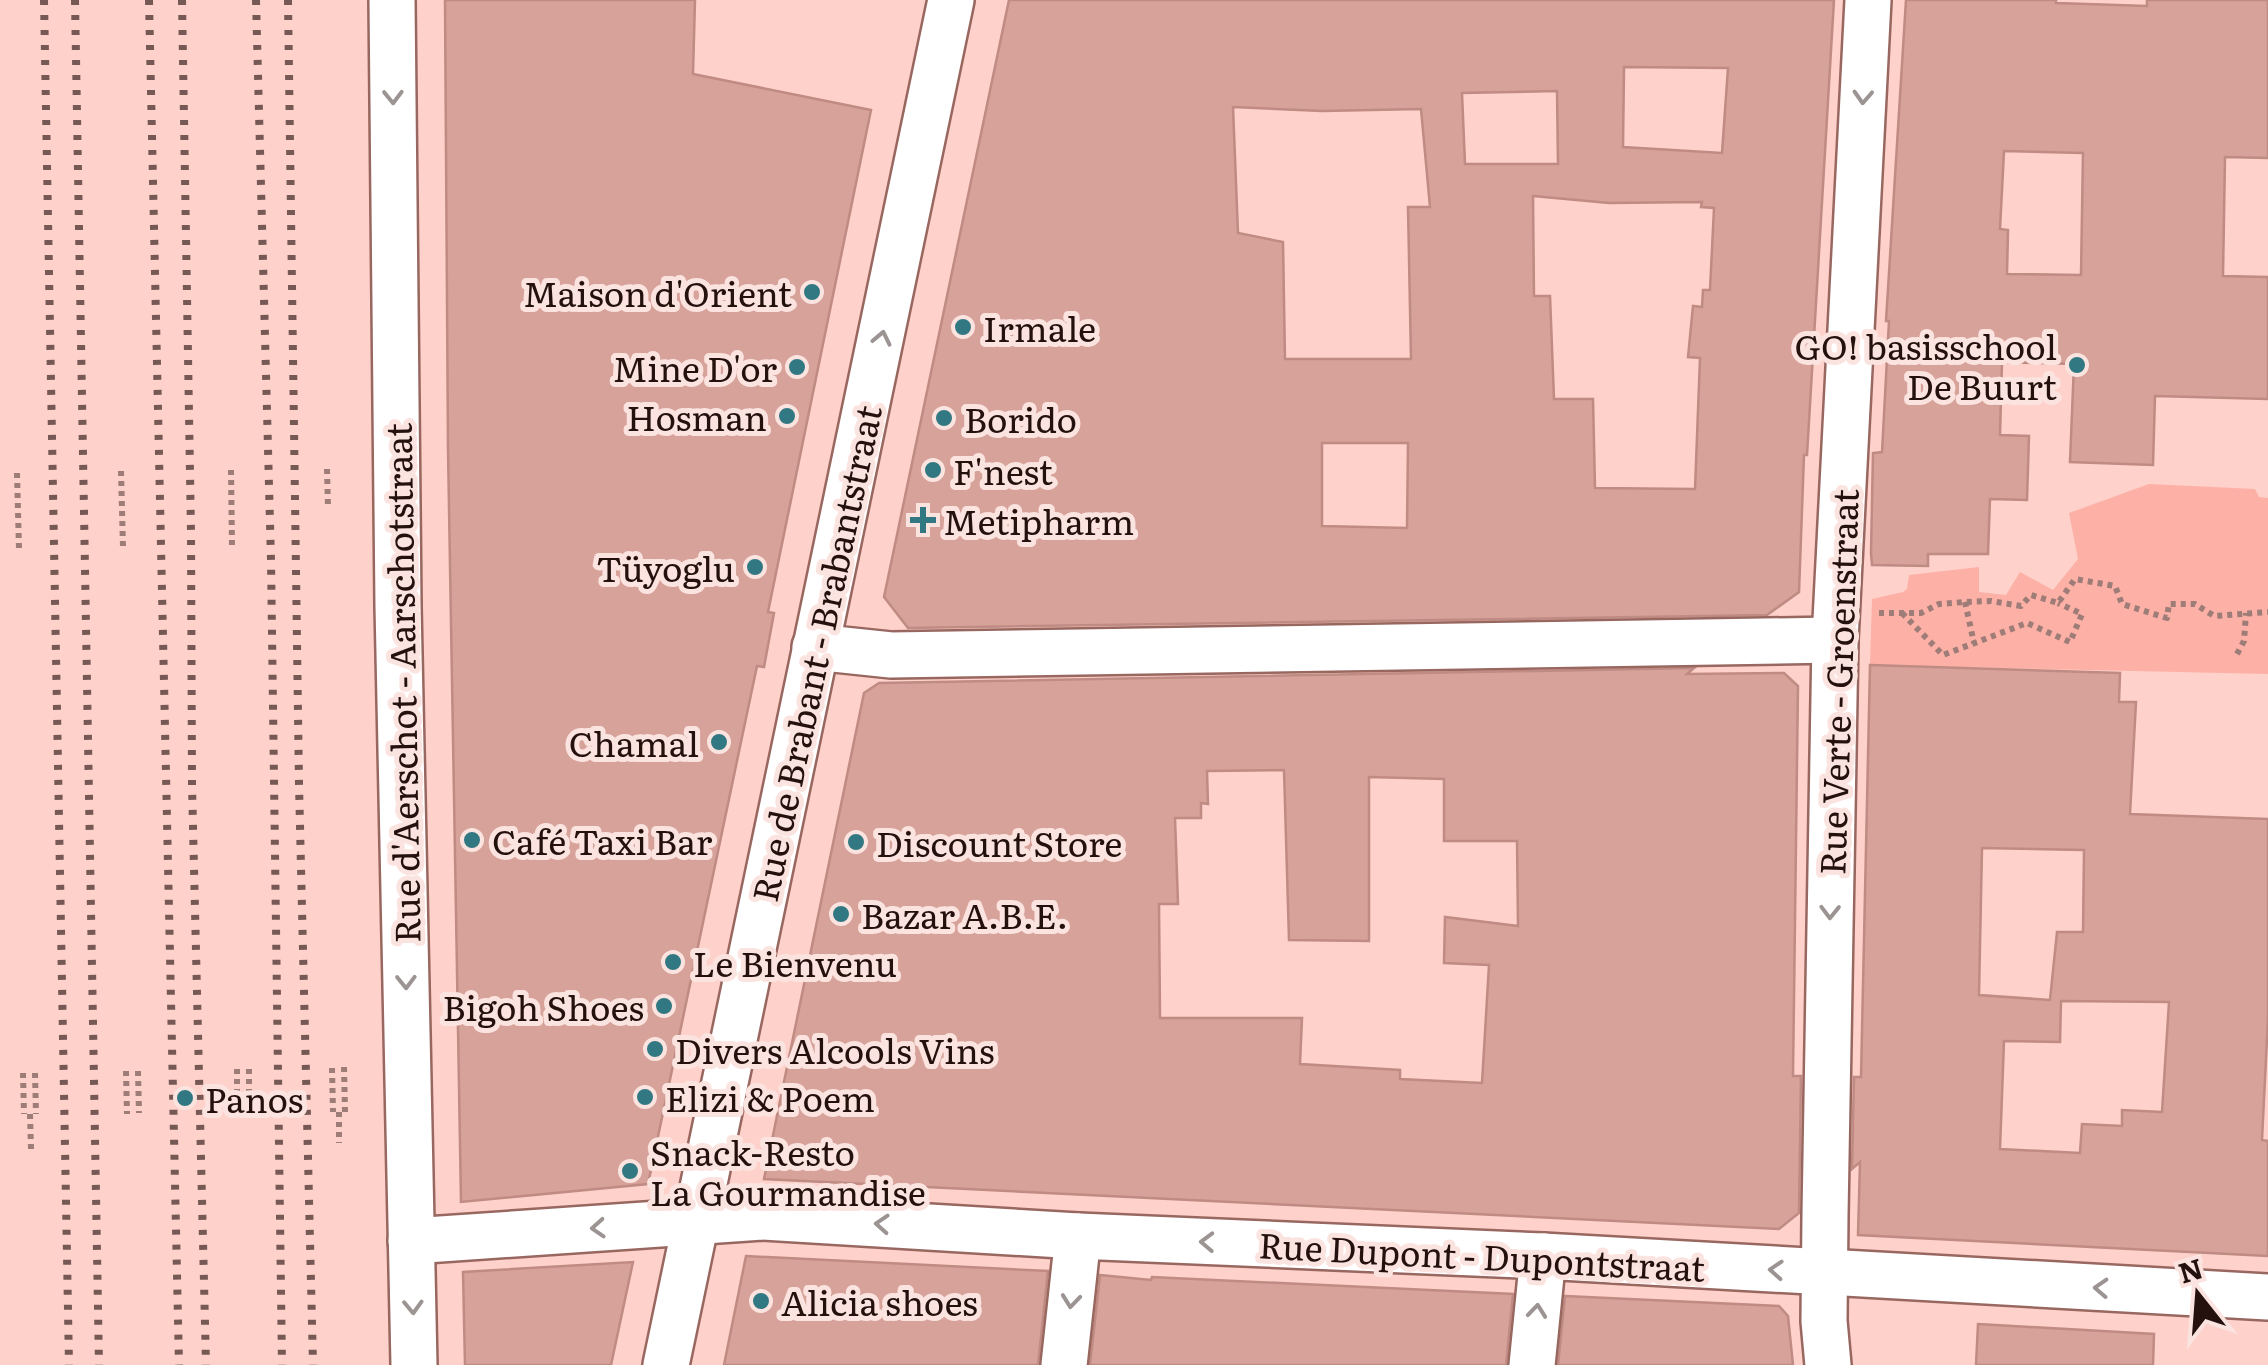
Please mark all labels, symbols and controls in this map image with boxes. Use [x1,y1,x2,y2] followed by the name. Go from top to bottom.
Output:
[382,90,404,106] one-way arrow
[1853,90,1874,106] one-way arrow
[523,266,792,318] place label: Maison d'Orient
[801,281,823,303] marker: Maison d'Orient
[983,301,1096,353] place label: Irmale
[952,316,974,338] marker: Irmale
[1795,319,2057,411] place label: GO! basisschool De Buurt
[870,330,891,347] one-way arrow
[612,341,777,393] place label: Mine D'or
[2066,354,2088,376] marker: GO! basisschool De Buurt
[786,356,808,378] marker: Mine D'or
[627,390,767,442] place label: Hosman
[964,392,1077,444] place label: Borido
[737,400,893,906] street label: Rue de Brabant - Brabantstraat
[776,405,798,427] marker: Hosman
[933,407,955,429] marker: Borido
[370,422,432,944] street label: Rue d'Aerschot - Aarschotstraat
[953,444,1053,496] place label: F'nest
[922,459,944,481] marker: F'nest
[1804,488,1870,876] street label: Rue Verte - Groenstraat
[943,494,1134,546] place label: Metipharm
[912,509,934,531] marker: Metipharm
[596,541,735,593] place label: Tüyoglu
[744,556,766,578] marker: Tüyoglu
[569,716,699,768] place label: Chamal
[708,731,730,753] marker: Chamal
[492,814,713,866] place label: Café Taxi Bar
[876,816,1122,868] place label: Discount Store
[461,829,483,851] marker: Café Taxi Bar
[845,831,867,853] marker: Discount Store
[861,888,1068,940] place label: Bazar A.B.E.
[830,903,852,925] marker: Bazar A.B.E.
[1819,905,1841,920] one-way arrow
[693,936,897,988] place label: Le Bienvenu
[662,951,684,973] marker: Le Bienvenu
[395,975,416,991] one-way arrow
[442,980,644,1032] place label: Bigoh Shoes
[653,995,675,1017] marker: Bigoh Shoes
[675,1023,994,1075] place label: Divers Alcools Vins
[644,1038,666,1060] marker: Divers Alcools Vins
[665,1071,875,1123] place label: Elizi & Poem
[205,1072,303,1124] place label: Panos
[634,1086,656,1108] marker: Elizi & Poem
[174,1087,196,1109] marker: Panos
[650,1125,926,1217] place label: Snack-Resto La Gourmandise
[619,1160,641,1182] marker: Snack-Resto La Gourmandise
[874,1214,890,1235] one-way arrow
[590,1217,606,1238] one-way arrow
[1257,1217,1707,1293] street label: Rue Dupont - Dupontstraat
[1198,1232,1214,1253] one-way arrow
[2148,1245,2248,1345] north arrow
[2173,1246,2207,1293] text: N
[1768,1260,1784,1281] one-way arrow
[781,1275,978,1327] place label: Alicia shoes
[2092,1278,2108,1299] one-way arrow
[750,1290,772,1312] marker: Alicia shoes
[1061,1293,1082,1309] one-way arrow
[402,1300,423,1316] one-way arrow
[1526,1302,1548,1318] one-way arrow

